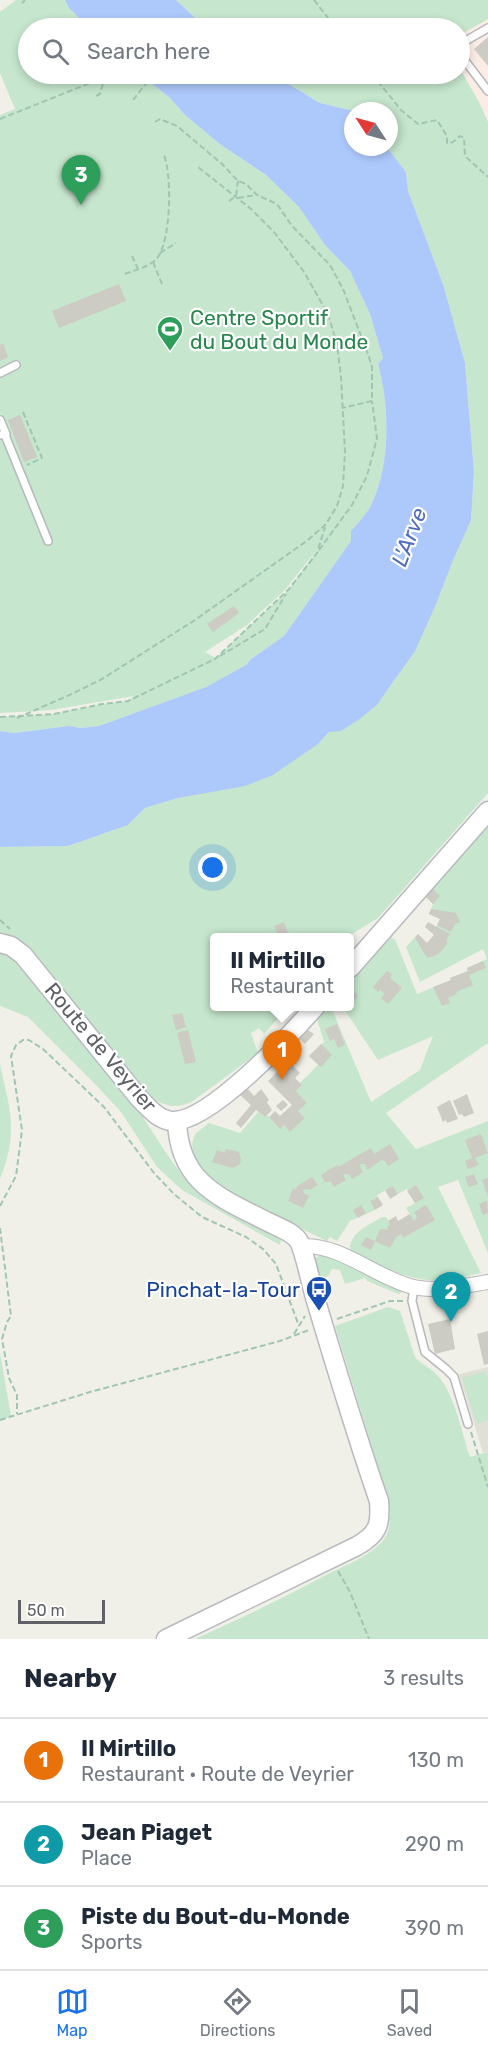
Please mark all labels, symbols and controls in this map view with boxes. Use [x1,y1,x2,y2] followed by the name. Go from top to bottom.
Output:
[18,18,470,84] search box
[39,35,72,68] icon: search
[87,38,210,65] text: Search here
[344,102,398,156] north arrow
[62,156,100,205] pin: 3
[190,305,368,354] place label: Centre Sportif du Bout du Monde
[155,314,185,352] sports icon: Centre Sportif du Bout du Monde
[386,504,432,570] water label: L'Arve
[198,853,227,882] your location
[210,933,354,1011] popup
[230,947,325,974] text: Il Mirtillo
[230,974,334,998] text: Restaurant
[40,977,162,1117] street label: Route de Veyrier
[262,1030,302,1080] pin: 1
[432,1272,470,1322] pin: 2
[304,1274,334,1312] bus stop icon: Pinchat-la-Tour
[146,1277,300,1302] place label: Pinchat-la-Tour
[18,1597,105,1624] scale bar
[27,1601,65,1620] text: 50 m
[24,1663,117,1694] text: Nearby
[383,1666,464,1690] text: 3 results
[81,1735,176,1762] text: Il Mirtillo
[39,1748,48,1772] text: 1
[408,1748,464,1772] text: 130 m
[81,1762,354,1786] text: Restaurant · Route de Veyrier
[81,1819,212,1846] text: Jean Piaget
[37,1832,50,1856] text: 2
[405,1832,464,1856] text: 290 m
[81,1846,132,1870] text: Place
[81,1903,350,1930] text: Piste du Bout-du-Monde
[37,1916,50,1940] text: 3
[405,1916,464,1940] text: 390 m
[81,1930,142,1954] text: Sports
[56,1985,89,2040] tab: Map
[200,1985,276,2040] tab: Directions
[387,1985,432,2040] tab: Saved

